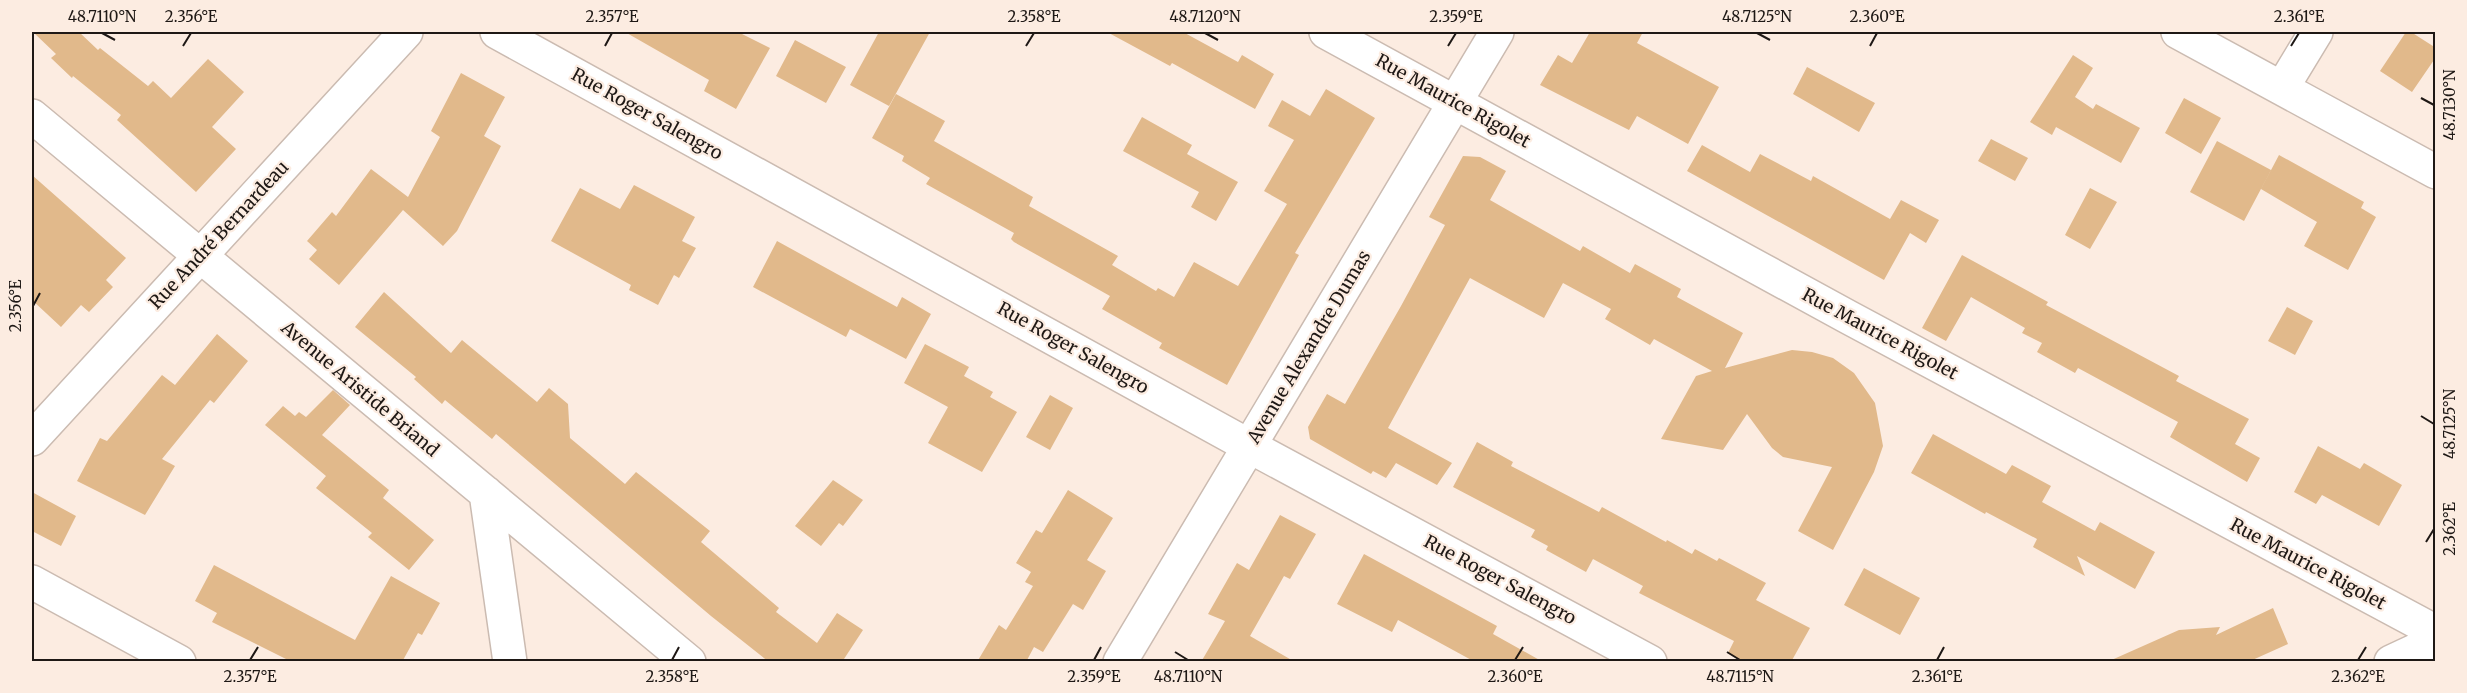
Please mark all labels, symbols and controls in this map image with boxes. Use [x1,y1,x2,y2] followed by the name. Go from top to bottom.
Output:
[68,7,137,26] text: 48.7110°N
[165,7,218,26] text: 2.356°E
[586,7,639,26] text: 2.357°E
[1007,7,1061,26] text: 2.358°E
[1169,7,1241,26] text: 48.7120°N
[1429,7,1483,26] text: 2.359°E
[1722,7,1792,26] text: 48.7125°N
[1849,7,1905,26] text: 2.360°E
[2274,7,2325,26] text: 2.361°E
[1372,48,1535,153] street label: Rue Maurice Rigolet
[568,62,727,165] street label: Rue Roger Salengro
[2440,69,2459,140] text: 48.7130°N
[144,156,293,314] street label: Rue André Bernardeau
[1241,246,1376,448] street label: Avenue Alexandre Dumas
[6,279,25,332] text: 2.356°E
[1798,283,1962,384] street label: Rue Maurice Rigolet
[994,296,1153,399] street label: Rue Roger Salengro
[276,315,444,461] street label: Avenue Aristide Briand
[2440,389,2459,459] text: 48.7125°N
[2440,502,2459,556] text: 2.362°E
[2226,513,2390,614] street label: Rue Maurice Rigolet
[1420,530,1580,629] street label: Rue Roger Salengro
[224,667,277,686] text: 2.357°E
[645,667,699,686] text: 2.358°E
[1067,667,1121,686] text: 2.359°E
[1154,667,1223,686] text: 48.7110°N
[1487,667,1543,686] text: 2.360°E
[1706,667,1774,686] text: 48.7115°N
[1912,667,1963,686] text: 2.361°E
[2331,667,2385,686] text: 2.362°E

